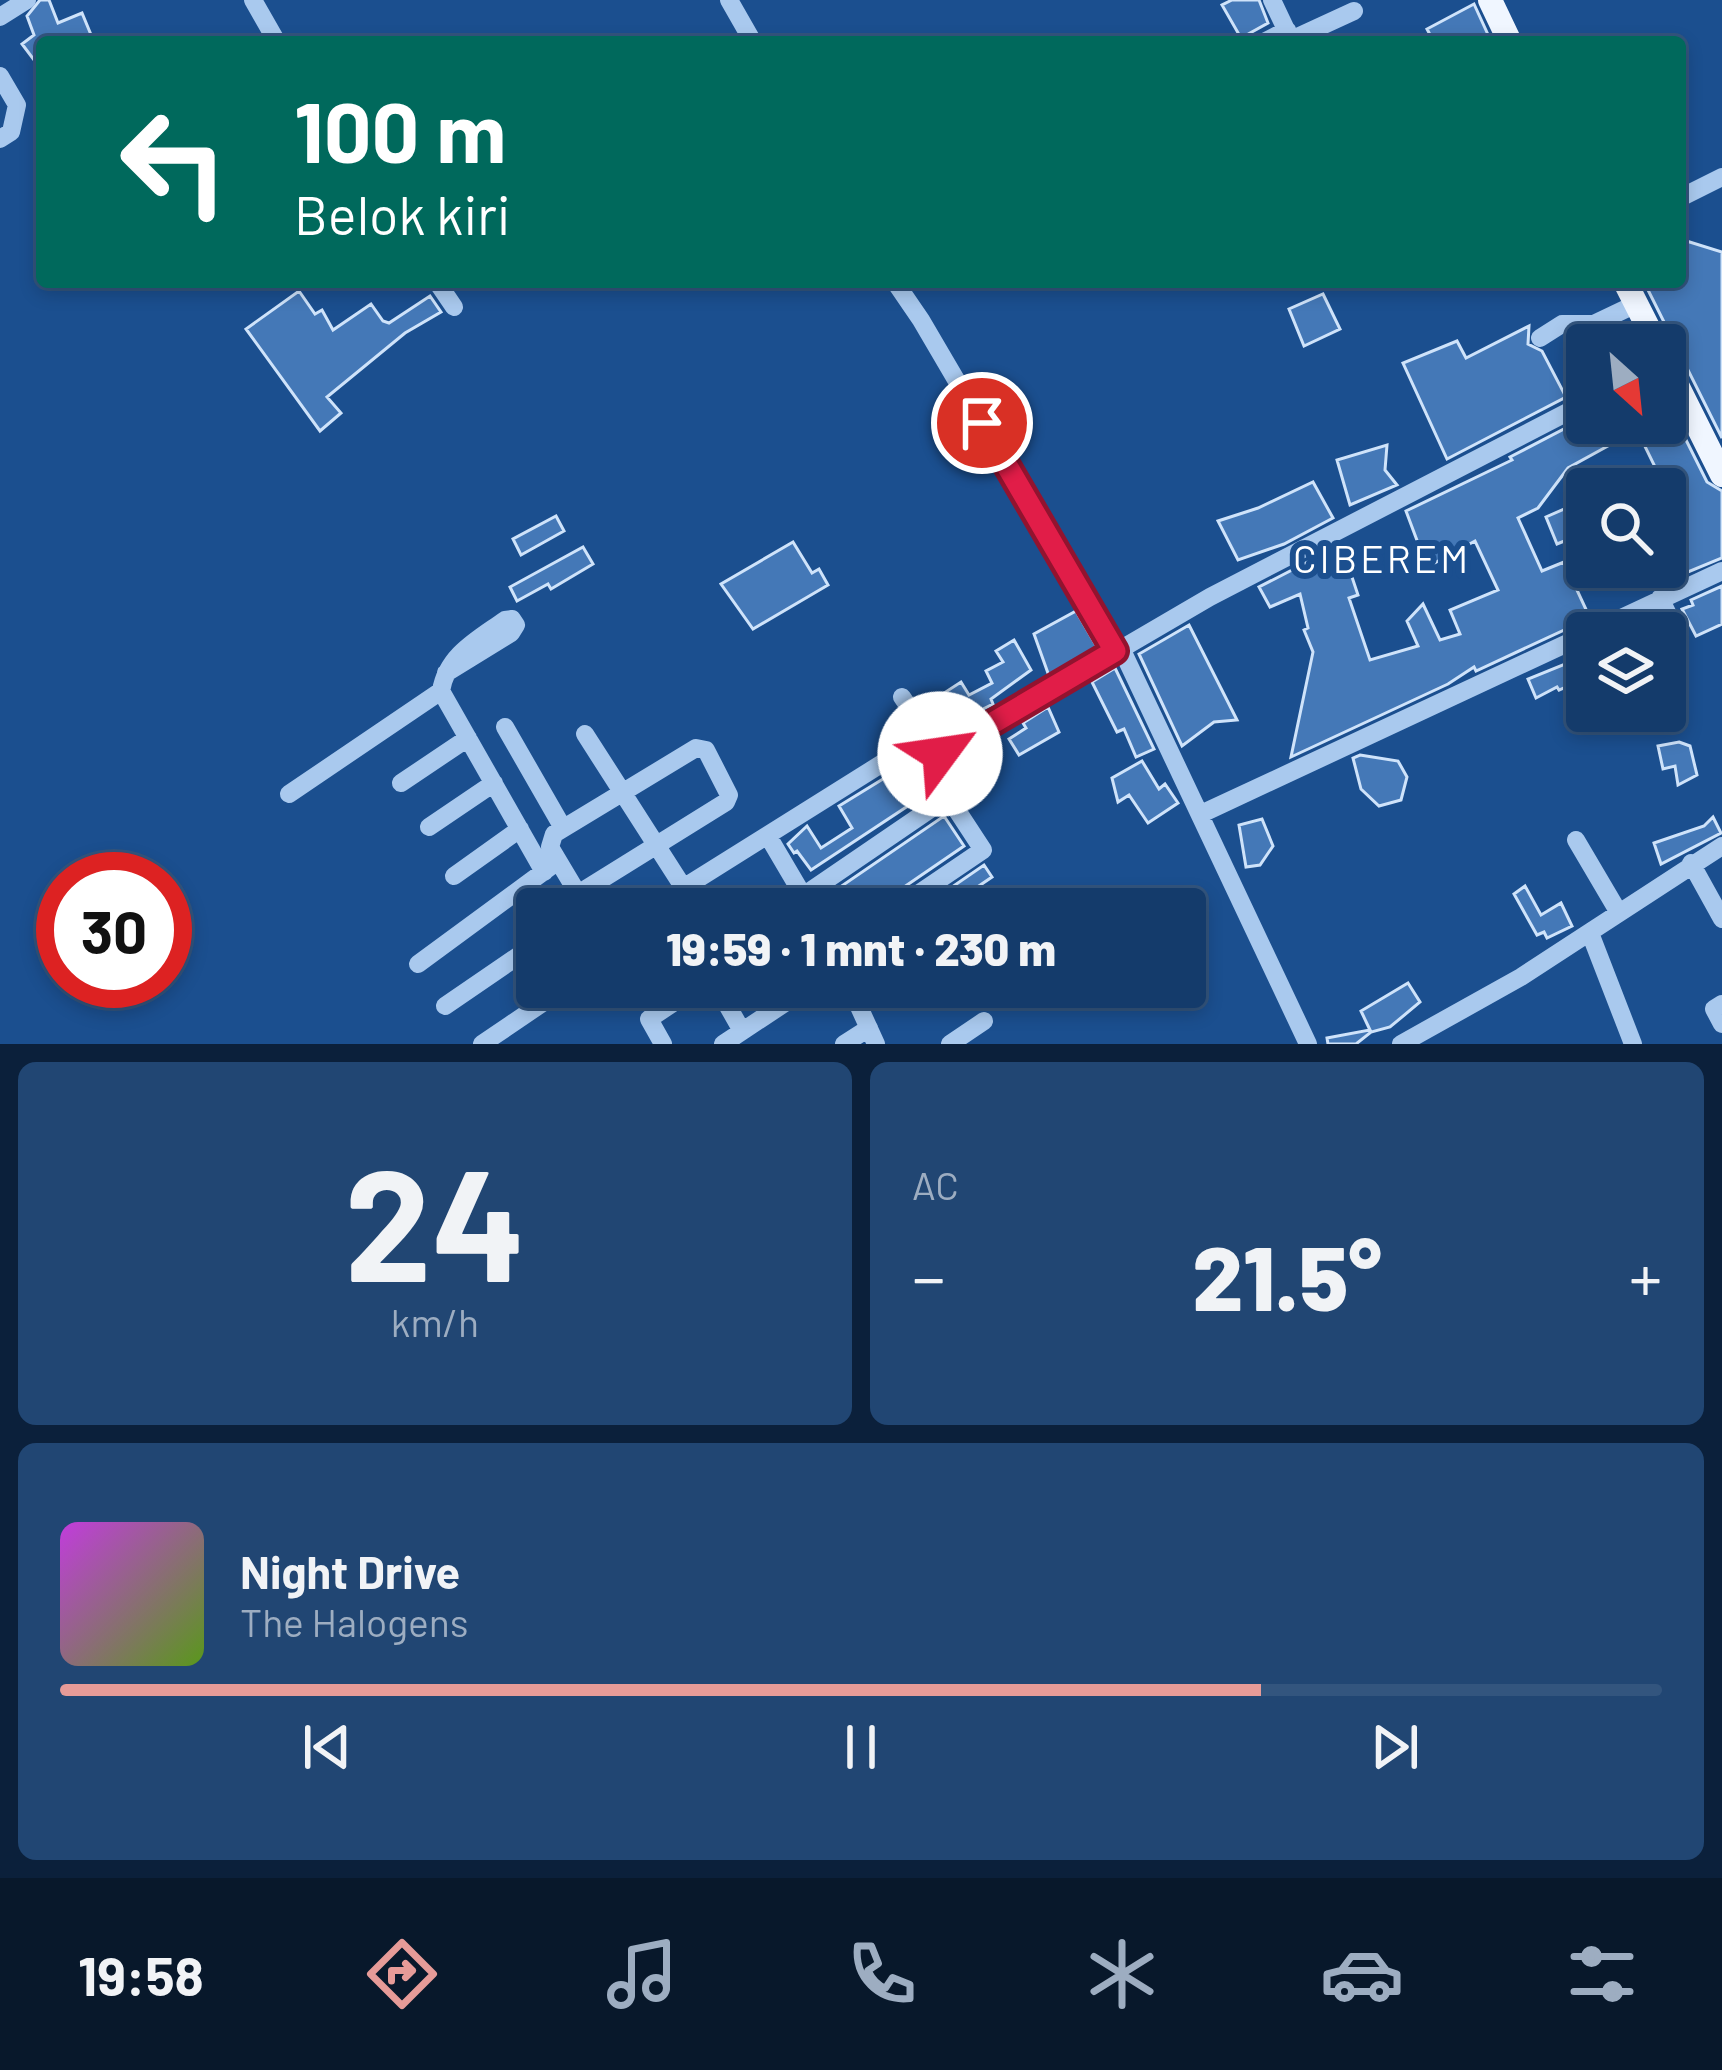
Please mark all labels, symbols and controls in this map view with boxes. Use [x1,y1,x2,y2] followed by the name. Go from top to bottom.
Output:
[294,79,506,180] text: 100 m
[96,84,252,240] icon: left
[294,181,511,246] text: Belok kiri
[1566,324,1686,444] north arrow
[1566,324,1686,732] map controls
[931,372,1033,474] pin
[949,390,1015,456] icon: arrive
[1566,468,1686,588] button: search
[1293,534,1471,581] district label: CIBEREM
[1566,612,1686,732] button: layers
[877,691,1003,817] position arrow
[36,852,192,1008] speed limit sign: 30
[666,921,1056,975] text: 19:59 · 1 mnt · 230 m
[344,1126,526,1313] text: 24
[912,1161,959,1208] text: AC
[1192,1221,1382,1329] text: 21.5°
[912,1236,945,1315] text: −
[1629,1236,1662,1315] text: +
[391,1298,479,1345] text: km/h
[240,1544,460,1598] text: Night Drive
[240,1598,469,1645] text: The Halogens
[294,1714,360,1780] icon: previous
[828,1714,894,1780] icon: pause
[1362,1714,1428,1780] icon: next
[360,1932,444,2016] icon: directions
[600,1932,684,2016] icon: music
[840,1932,924,2016] icon: phone
[1080,1932,1164,2016] icon: climate
[1320,1932,1404,2016] icon: car
[1560,1932,1644,2016] icon: filters
[78,1942,204,2007] text: 19:58

